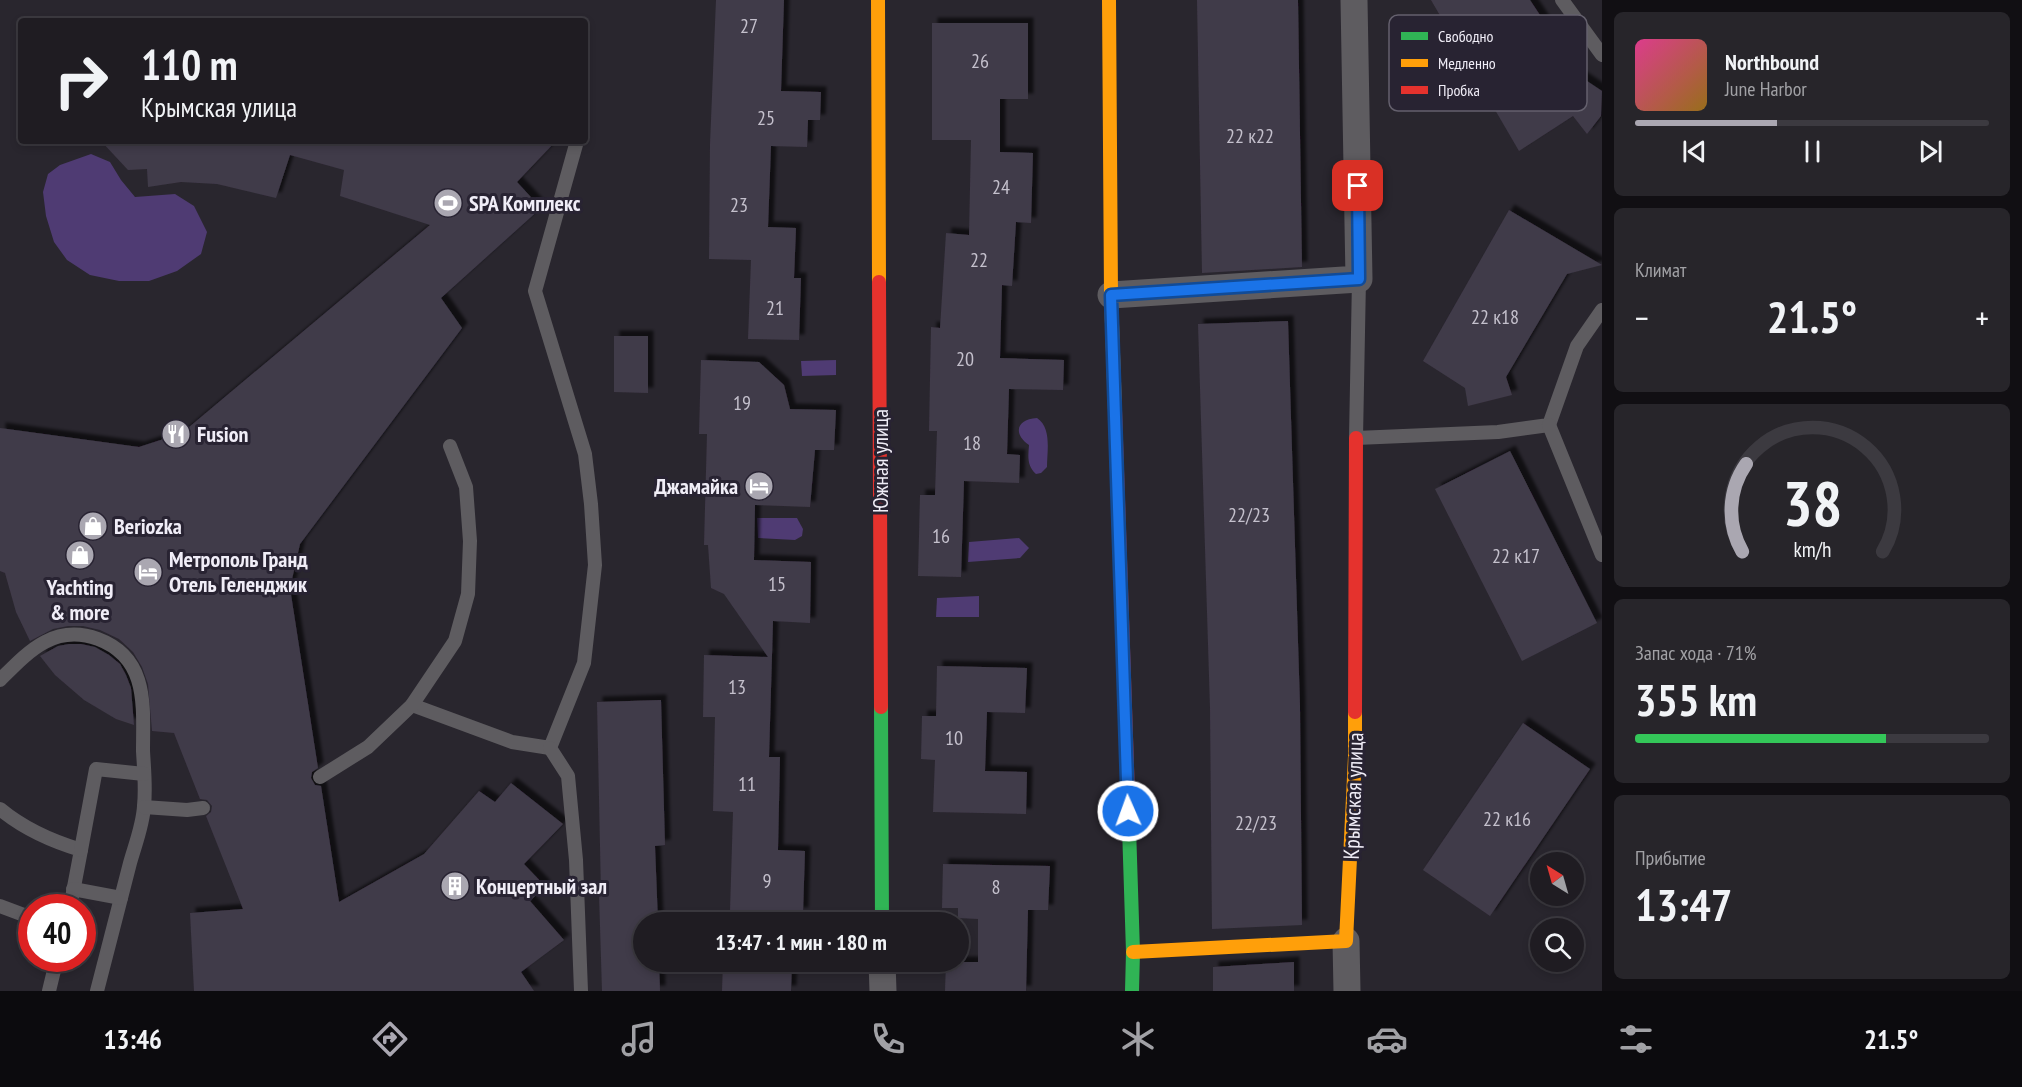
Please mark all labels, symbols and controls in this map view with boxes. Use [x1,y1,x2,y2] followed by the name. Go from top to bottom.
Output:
[740,13,758,39] house number: 27
[1389,15,1587,111] legend
[1438,26,1493,46] text: Свободно
[141,37,238,92] text: 110 m
[42,42,120,120] icon: right
[971,48,989,74] house number: 26
[1725,48,1819,76] text: Northbound
[1438,53,1496,73] text: Медленно
[1725,76,1807,102] text: June Harbor
[1438,80,1480,100] text: Пробка
[141,90,297,124] text: Крымская улица
[757,105,775,131] house number: 25
[1226,123,1274,149] house number: 22 к22
[1678,135,1711,168] icon: previous
[1796,135,1829,168] icon: pause
[1914,135,1947,168] icon: next
[1332,160,1383,211] pin
[1341,169,1374,202] icon: arrive
[992,174,1010,200] house number: 24
[432,187,464,219] sports icon: SPA Комплекс
[469,189,581,217] place label: SPA Комплекс
[730,192,748,218] house number: 23
[970,247,988,273] house number: 22
[1635,257,1686,283] text: Климат
[1767,287,1857,345] text: 21.5°
[766,295,784,321] house number: 21
[1635,296,1649,339] text: −
[1975,296,1989,339] text: +
[1471,304,1519,330] house number: 22 к18
[956,346,974,372] house number: 20
[733,390,751,416] house number: 19
[866,409,894,513] street label: Южная улица
[160,418,192,450] restaurant icon: Fusion
[197,420,248,448] place label: Fusion
[963,430,981,456] house number: 18
[1782,463,1842,544] text: 38
[743,470,775,502] hotel icon: Джамайка
[654,472,738,500] place label: Джамайка
[1228,502,1270,528] house number: 22/23
[77,510,109,542] shop icon: Beriozka
[114,512,182,540] place label: Beriozka
[932,523,950,549] house number: 16
[1793,536,1831,564] text: km/h
[64,539,96,571] shop icon: Yachting & more
[1492,543,1540,569] house number: 22 к17
[169,545,308,598] place label: Метрополь Гранд Отель Геленджик
[132,556,164,588] hotel icon: Метрополь Гранд Отель Геленджик
[768,571,786,597] house number: 15
[45,573,114,626] place label: Yachting & more
[1635,640,1756,666] text: Запас хода · 71%
[1635,670,1757,728] text: 355 km
[728,674,746,700] house number: 13
[945,725,963,751] house number: 10
[1337,732,1369,860] street label: Крымская улица
[738,771,756,797] house number: 11
[1096,779,1160,843] position arrow
[1483,806,1531,832] house number: 22 к16
[1235,810,1277,836] house number: 22/23
[1635,845,1706,871] text: Прибытие
[1530,852,1584,906] north arrow
[1530,852,1584,972] map controls
[763,868,772,894] house number: 9
[439,870,471,902] building icon: Концертный зал
[476,872,607,900] place label: Концертный зал
[992,874,1001,900] house number: 8
[1635,875,1732,933] text: 13:47
[18,894,96,972] speed limit sign: 40
[1530,918,1584,972] button: search
[715,928,887,956] text: 13:47 · 1 мин · 180 m
[369,1018,411,1060] icon: directions
[618,1018,660,1060] icon: music
[867,1018,909,1060] icon: phone
[1117,1018,1159,1060] icon: climate
[1366,1018,1408,1060] icon: car
[1615,1018,1657,1060] icon: filters
[104,1022,162,1056] text: 13:46
[1864,1022,1918,1056] text: 21.5°

